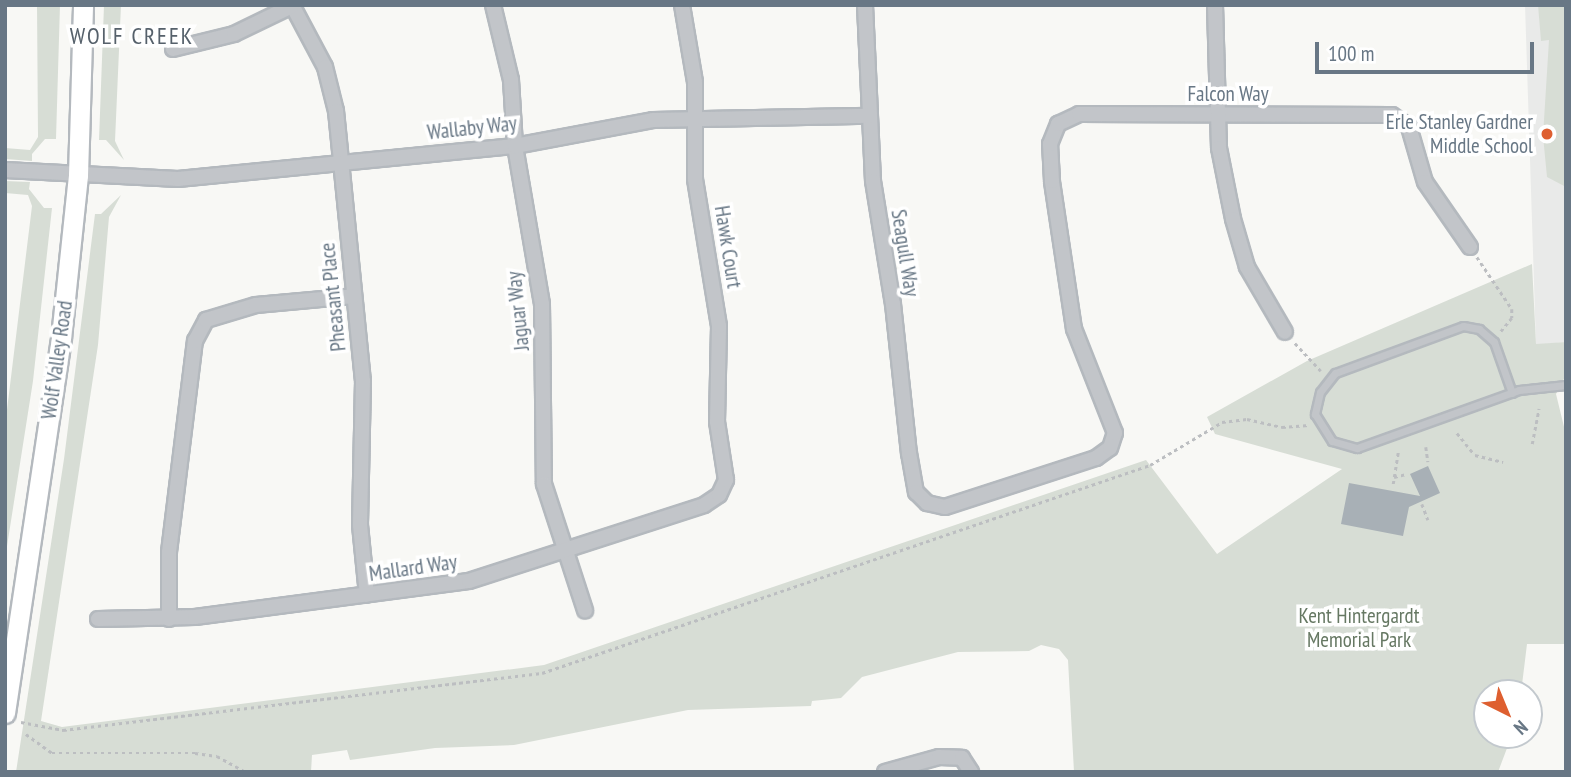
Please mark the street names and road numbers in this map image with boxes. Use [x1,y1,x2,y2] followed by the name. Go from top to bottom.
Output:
[1187,81,1269,107] street label: Falcon Way
[425,111,519,145] street label: Wallaby Way
[709,204,747,290] street label: Hawk Court
[886,207,924,299] street label: Seagull Way
[315,241,351,353] street label: Pheasant Place
[501,270,535,352] street label: Jaguar Way
[36,298,78,422] street label: Wolf Valley Road
[367,549,459,587] street label: Mallard Way

